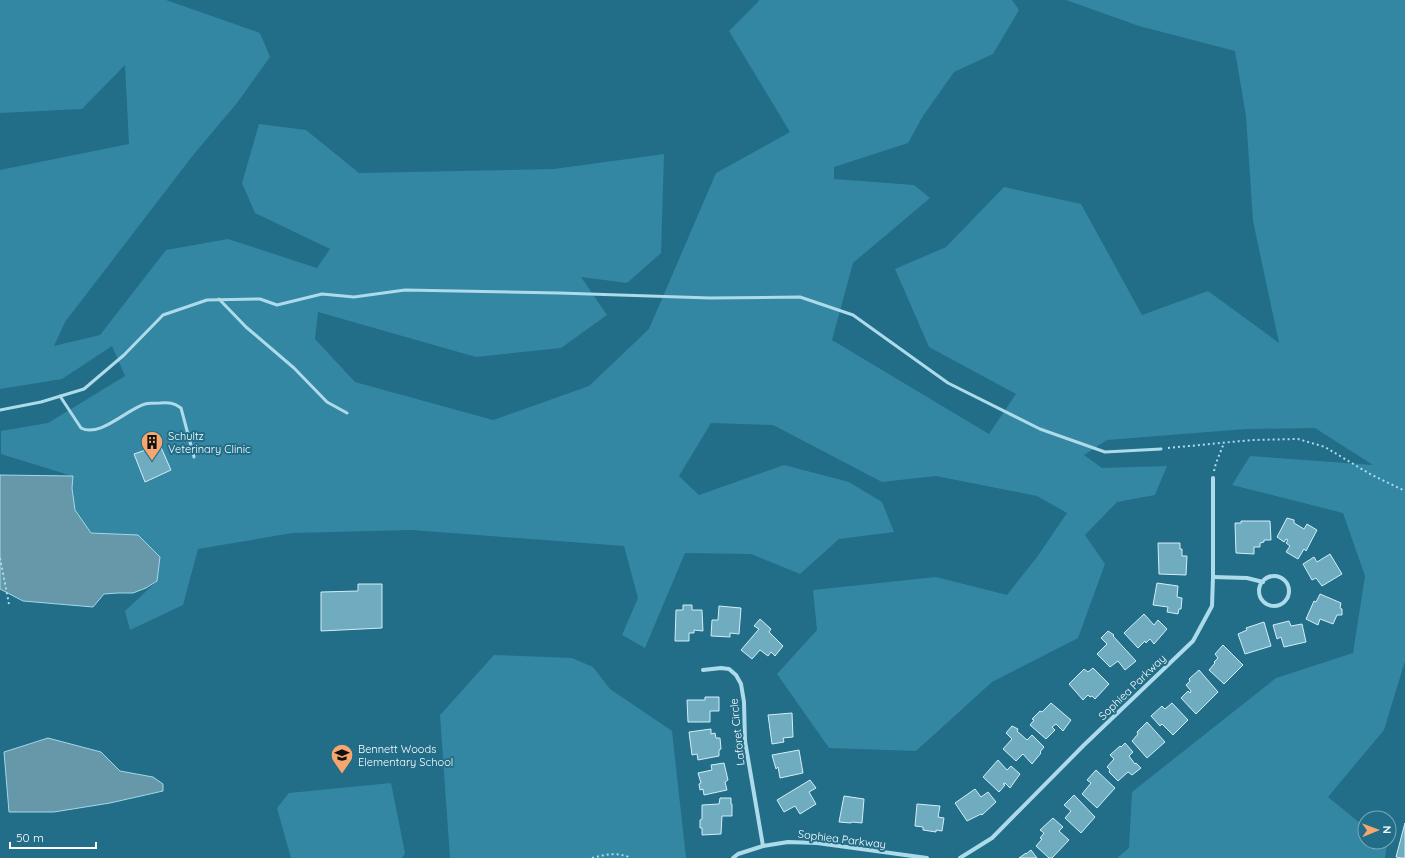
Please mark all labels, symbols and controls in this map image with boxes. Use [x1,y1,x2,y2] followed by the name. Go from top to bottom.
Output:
[139,429,165,462] building icon: Schultz Veterinary Clinic
[168,429,251,456] place label: Schultz Veterinary Clinic
[1095,651,1169,723] street label: Sophiea Parkway
[727,698,747,766] street label: Laforet Circle
[329,742,355,775] school or university icon: Bennett Woods Elementary School
[358,742,453,769] place label: Bennett Woods Elementary School
[1357,810,1397,850] north arrow
[10,824,96,850] scale bar
[1380,826,1394,834] text: N
[797,827,887,851] street label: Sophiea Parkway
[16,830,44,845] text: 50 m

